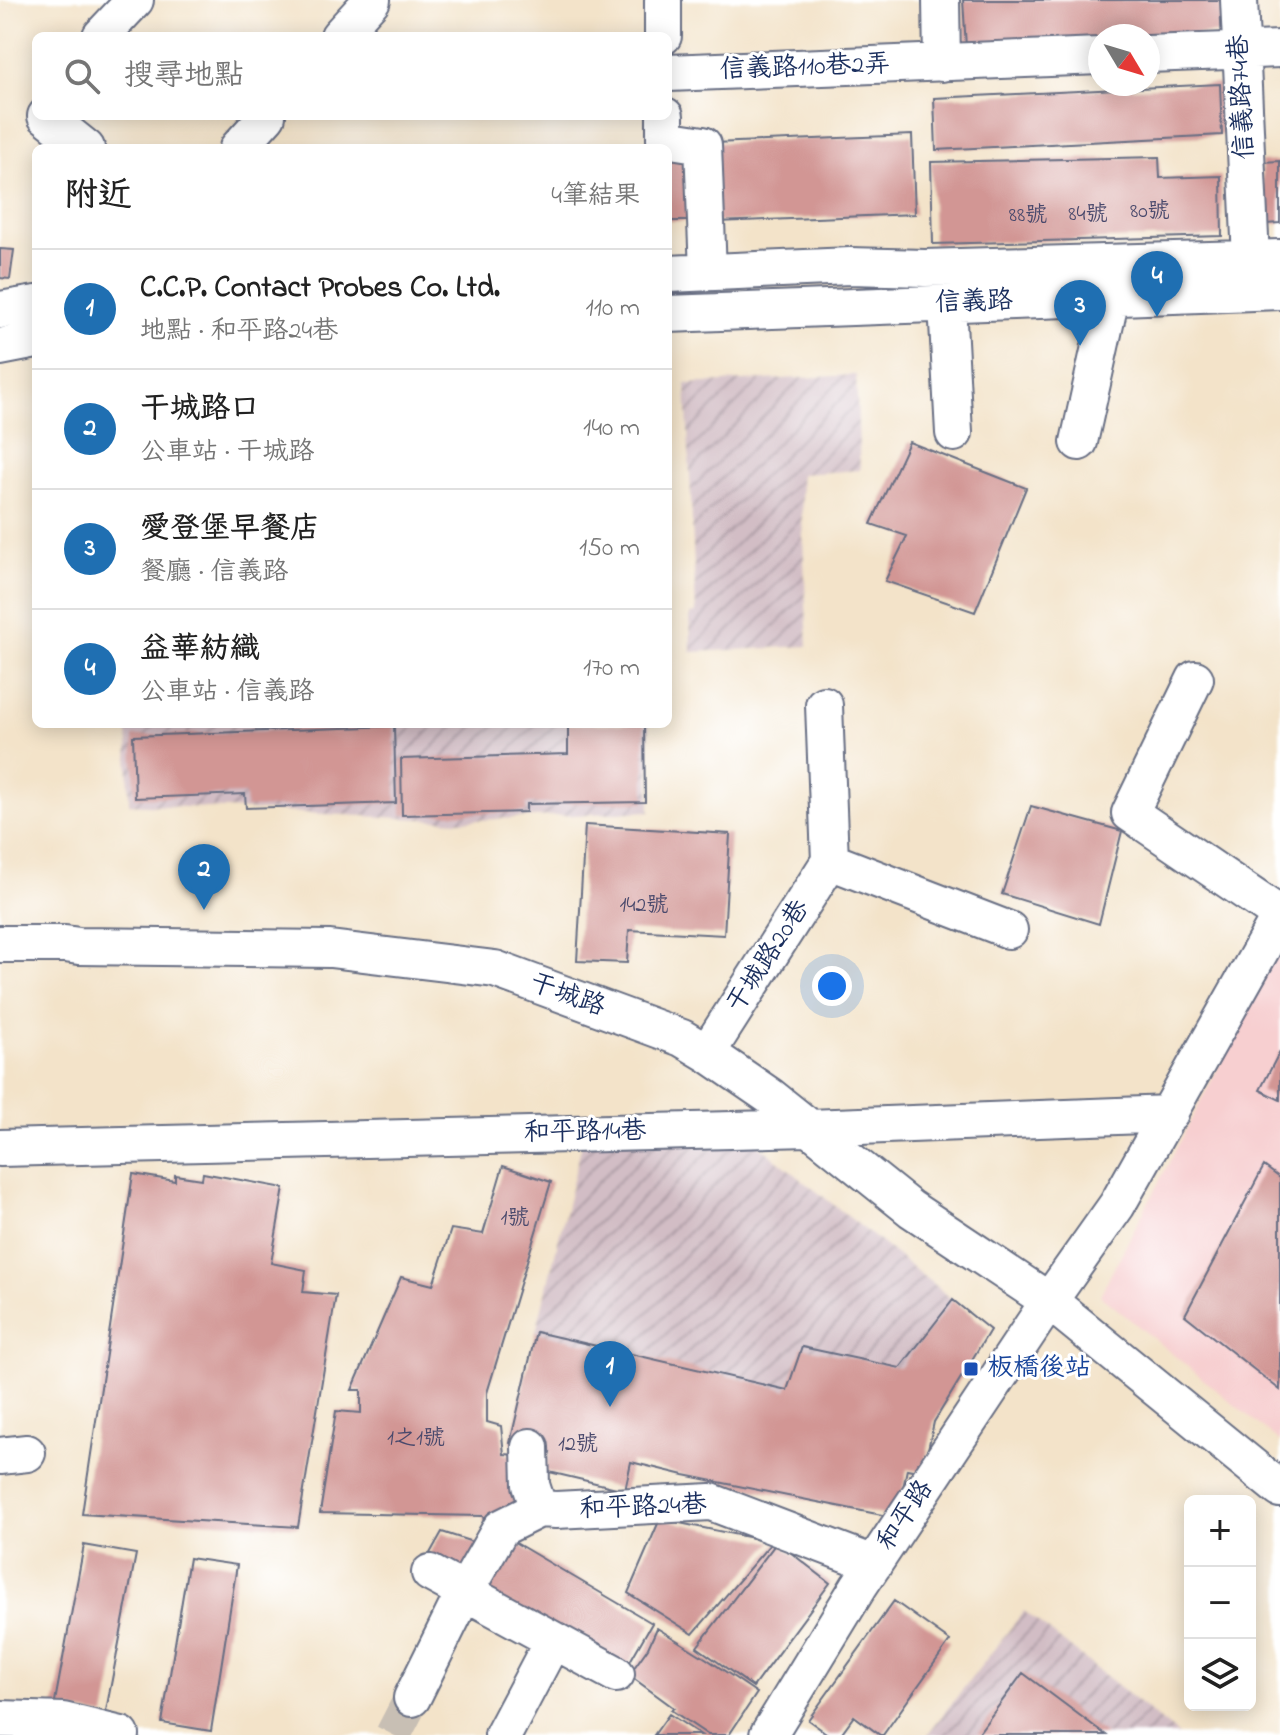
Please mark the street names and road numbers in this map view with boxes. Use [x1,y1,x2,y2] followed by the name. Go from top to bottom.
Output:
[1221,33,1265,161] street label: 信義路74巷
[719,46,891,90] street label: 信義路110巷2弄
[934,283,1014,323] street label: 信義路
[718,893,820,1021] street label: 干城路20巷
[524,965,610,1027] street label: 干城路
[523,1113,647,1153] street label: 和平路14巷
[868,1473,944,1559] street label: 和平路
[579,1487,707,1529] street label: 和平路24巷

